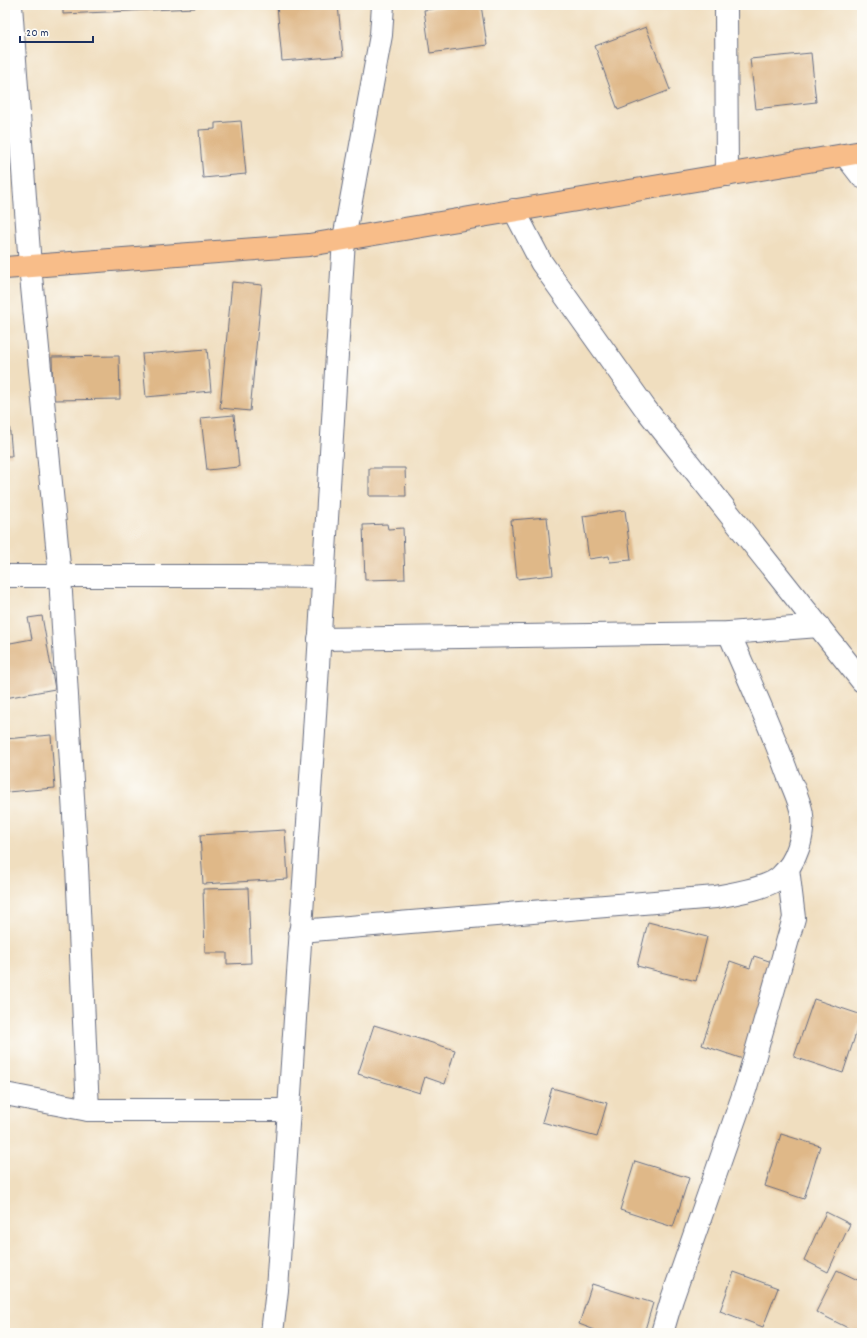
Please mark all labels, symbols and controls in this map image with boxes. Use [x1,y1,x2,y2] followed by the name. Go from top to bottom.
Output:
[20,18,93,44] scale bar
[26,25,49,42] text: 20 m

